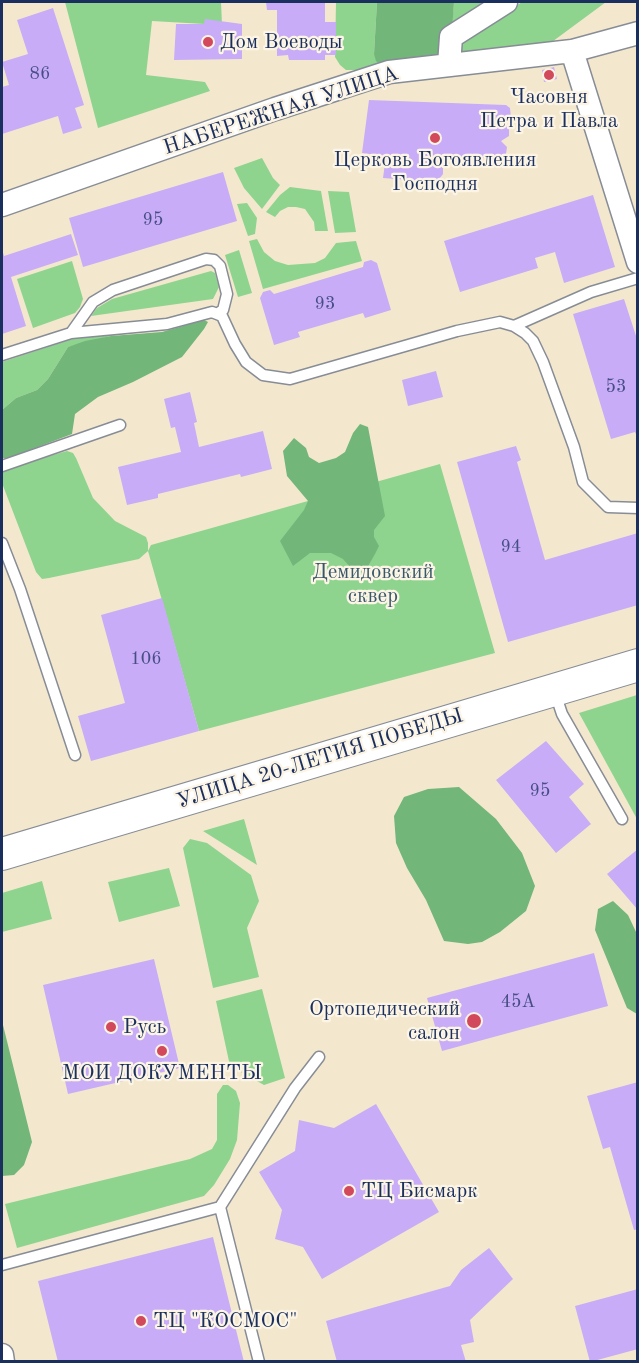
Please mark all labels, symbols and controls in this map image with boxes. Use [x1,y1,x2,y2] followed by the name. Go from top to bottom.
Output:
[220,29,343,55] place label: Дом Воеводы
[201,35,215,49] marker: Дом Воеводы
[160,61,402,161] street label: НАБЕРЕЖНАЯ УЛИЦА
[30,63,50,85] house number: 86
[542,68,556,82] marker: Часовня Петра и Павла
[480,84,618,134] place label: Часовня Петра и Павла
[428,131,442,145] marker: Церковь Богоявления Господня
[334,147,536,197] place label: Церковь Богоявления Господня
[143,209,163,231] house number: 95
[315,293,335,315] house number: 93
[606,376,626,398] house number: 53
[501,536,521,558] house number: 94
[312,559,434,609] park label: Демидовский сквер
[130,648,162,670] house number: 106
[174,703,466,815] street label: УЛИЦА 20-ЛЕТИЯ ПОБЕДЫ
[530,780,550,802] house number: 95
[501,991,535,1013] house number: 45А
[309,996,460,1046] place label: Ортопедический салон
[465,1012,483,1030] marker: Ортопедический салон
[123,1014,166,1040] place label: Русь
[104,1020,118,1034] marker: Русь
[155,1044,169,1058] marker: МОИ ДОКУМЕНТЫ
[62,1060,262,1086] place label: МОИ ДОКУМЕНТЫ
[361,1178,478,1204] place label: ТЦ Бисмарк
[342,1184,356,1198] marker: ТЦ Бисмарк
[153,1308,298,1334] place label: ТЦ "КОСМОС"
[134,1314,148,1328] marker: ТЦ "КОСМОС"

